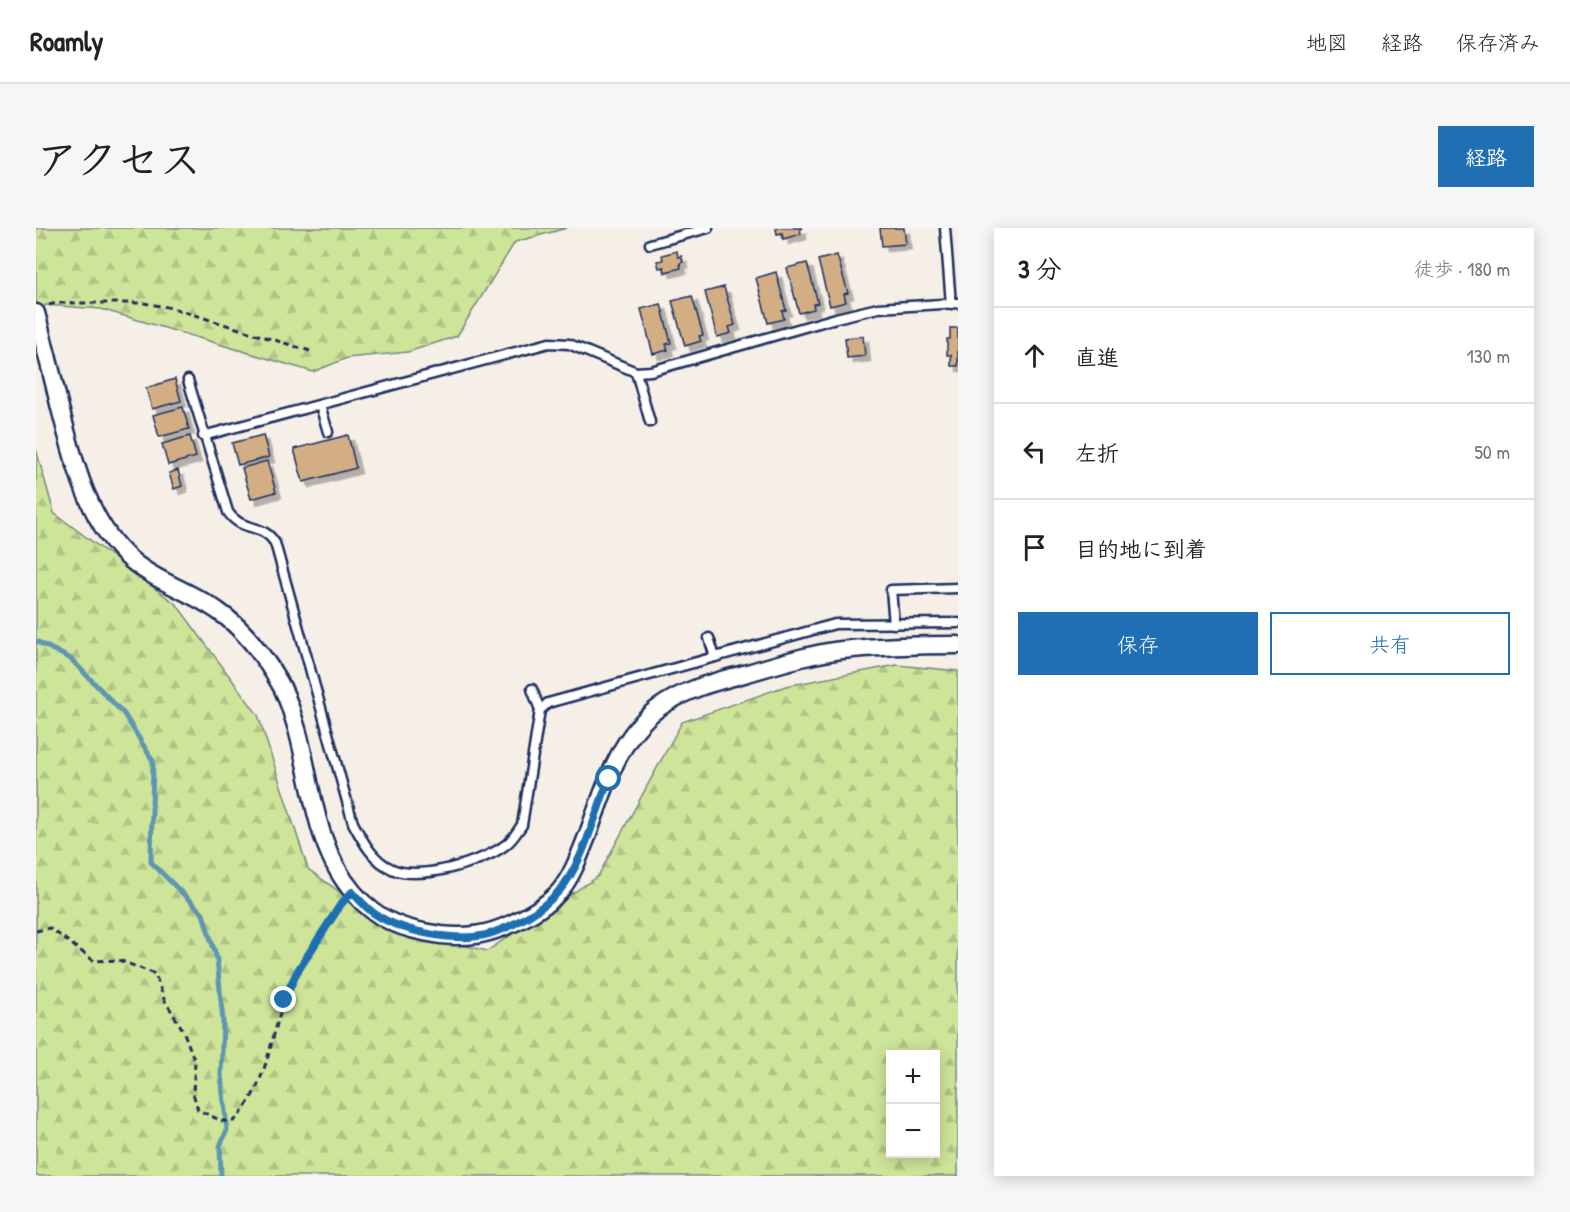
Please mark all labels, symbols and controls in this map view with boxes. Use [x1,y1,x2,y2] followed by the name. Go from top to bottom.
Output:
[30,22,103,60] text: Roamly
[1306,28,1348,57] text: 地図
[1381,28,1423,57] text: 経路
[1456,28,1540,57] text: 保存済み
[1438,126,1534,187] button: 経路
[36,130,201,187] text: アクセス
[1018,251,1062,286] text: 3 分
[1414,255,1510,282] text: 徒歩 · 180 m
[1018,339,1051,372] icon: ahead
[1075,342,1119,372] text: 直進
[1467,342,1510,369] text: 130 m
[1018,435,1051,468] icon: left
[1075,438,1119,468] text: 左折
[1474,438,1510,465] text: 50 m
[1018,531,1051,564] icon: arrive
[1075,534,1207,564] text: 目的地に到着
[1018,612,1258,675] button: 保存
[1270,612,1510,675] button: 共有
[595,765,621,791] route start
[270,986,296,1012] route end
[886,1050,940,1158] map controls
[886,1050,940,1104] button: +
[886,1104,940,1158] button: −

